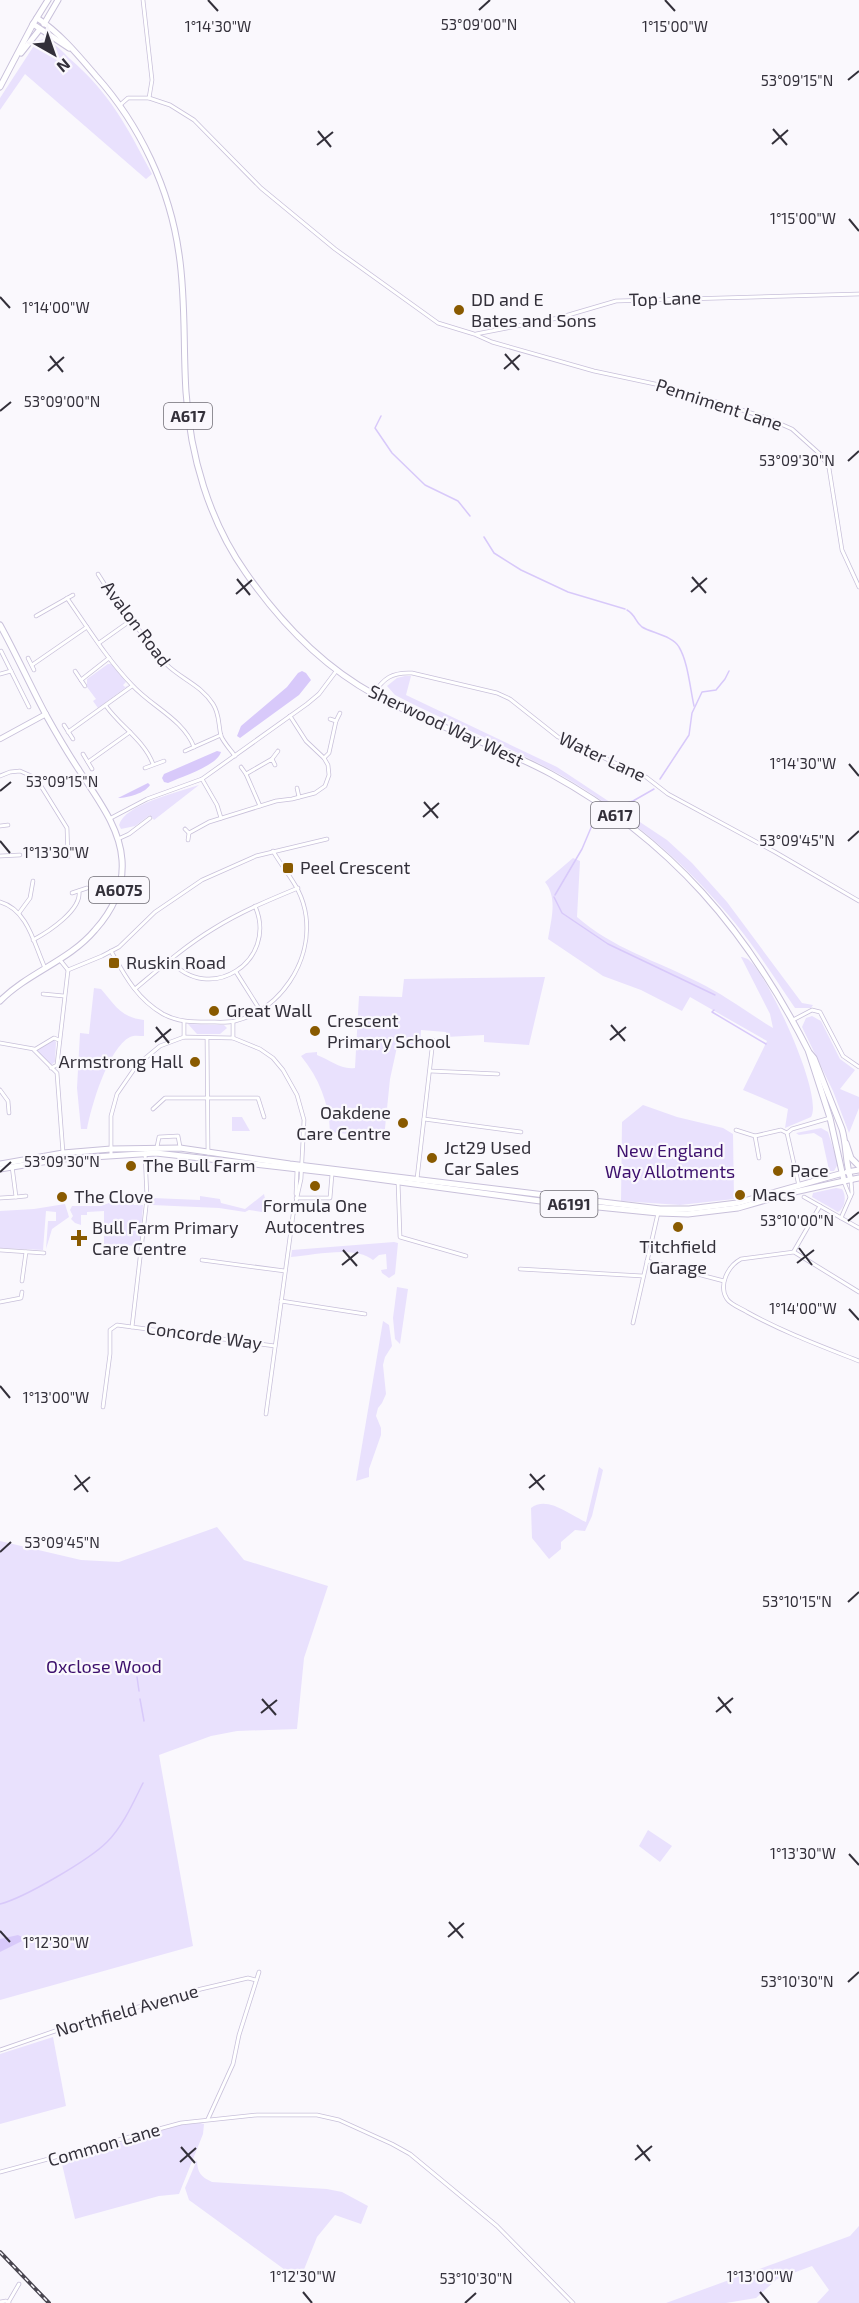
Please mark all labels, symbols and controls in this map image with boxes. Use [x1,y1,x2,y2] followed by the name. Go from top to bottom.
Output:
[441,15,517,33] text: 53°09'00"N
[185,17,251,35] text: 1°14'30"W
[642,17,708,35] text: 1°15'00"W
[24,24,84,84] north arrow
[53,55,74,77] text: N
[761,71,833,89] text: 53°09'15"N
[770,209,836,227] text: 1°15'00"W
[628,286,702,310] street label: Top Lane
[471,288,596,331] place label: DD and E Bates and Sons
[22,298,90,316] text: 1°14'00"W
[452,303,466,317] marker: DD and E Bates and Sons
[653,373,785,435] street label: Penniment Lane
[24,392,100,410] text: 53°09'00"N
[164,403,212,429] road number: A617
[759,451,835,469] text: 53°09'30"N
[97,576,176,671] street label: Avalon Road
[365,679,528,771] street label: Sherwood Way West
[555,726,649,786] street label: Water Lane
[770,754,836,772] text: 1°14'30"W
[26,772,98,790] text: 53°09'15"N
[591,802,639,828] road number: A617
[759,831,835,849] text: 53°09'45"N
[23,843,89,861] text: 1°13'30"W
[300,856,411,878] place label: Peel Crescent
[281,861,295,875] marker: Peel Crescent
[89,877,149,903] road number: A6075
[126,951,226,973] place label: Ruskin Road
[107,956,121,970] marker: Ruskin Road
[226,999,313,1021] place label: Great Wall
[207,1004,221,1018] marker: Great Wall
[327,1009,451,1052] place label: Crescent Primary School
[308,1024,322,1038] marker: Crescent Primary School
[58,1050,184,1072] place label: Armstrong Hall
[188,1055,202,1069] marker: Armstrong Hall
[296,1101,391,1144] place label: Oakdene Care Centre
[396,1116,410,1130] marker: Oakdene Care Centre
[444,1136,531,1179] place label: Jct29 Used Car Sales
[605,1139,735,1182] park label: New England Way Allotments
[425,1151,439,1165] marker: Jct29 Used Car Sales
[24,1152,100,1170] text: 53°09'30"N
[143,1154,255,1176] place label: The Bull Farm
[124,1159,138,1173] marker: The Bull Farm
[790,1159,829,1181] place label: Pace
[771,1164,785,1178] marker: Pace
[308,1179,322,1193] marker: Formula One Autocentres
[752,1183,796,1205] place label: Macs
[74,1185,153,1207] place label: The Clove
[733,1188,747,1202] marker: Macs
[55,1190,69,1204] marker: The Clove
[540,1191,598,1217] road number: A6191
[263,1194,367,1237] place label: Formula One Autocentres
[760,1211,834,1229] text: 53°10'00"N
[92,1216,239,1259] place label: Bull Farm Primary Care Centre
[671,1220,685,1234] marker: Titchfield Garage
[70,1229,88,1247] marker: Bull Farm Primary Care Centre
[639,1235,717,1278] place label: Titchfield Garage
[769,1299,837,1317] text: 1°14'00"W
[145,1316,264,1354] street label: Concorde Way
[23,1388,89,1406] text: 1°13'00"W
[24,1533,100,1551] text: 53°09'45"N
[762,1592,832,1610] text: 53°10'15"N
[46,1655,162,1677] park label: Oxclose Wood
[770,1844,836,1862] text: 1°13'30"W
[23,1933,89,1951] text: 1°12'30"W
[760,1972,834,1990] text: 53°10'30"N
[53,1979,201,2041] street label: Northfield Avenue
[45,2117,163,2171] street label: Common Lane
[270,2267,336,2285] text: 1°12'30"W
[727,2267,793,2285] text: 1°13'00"W
[439,2269,513,2287] text: 53°10'30"N

